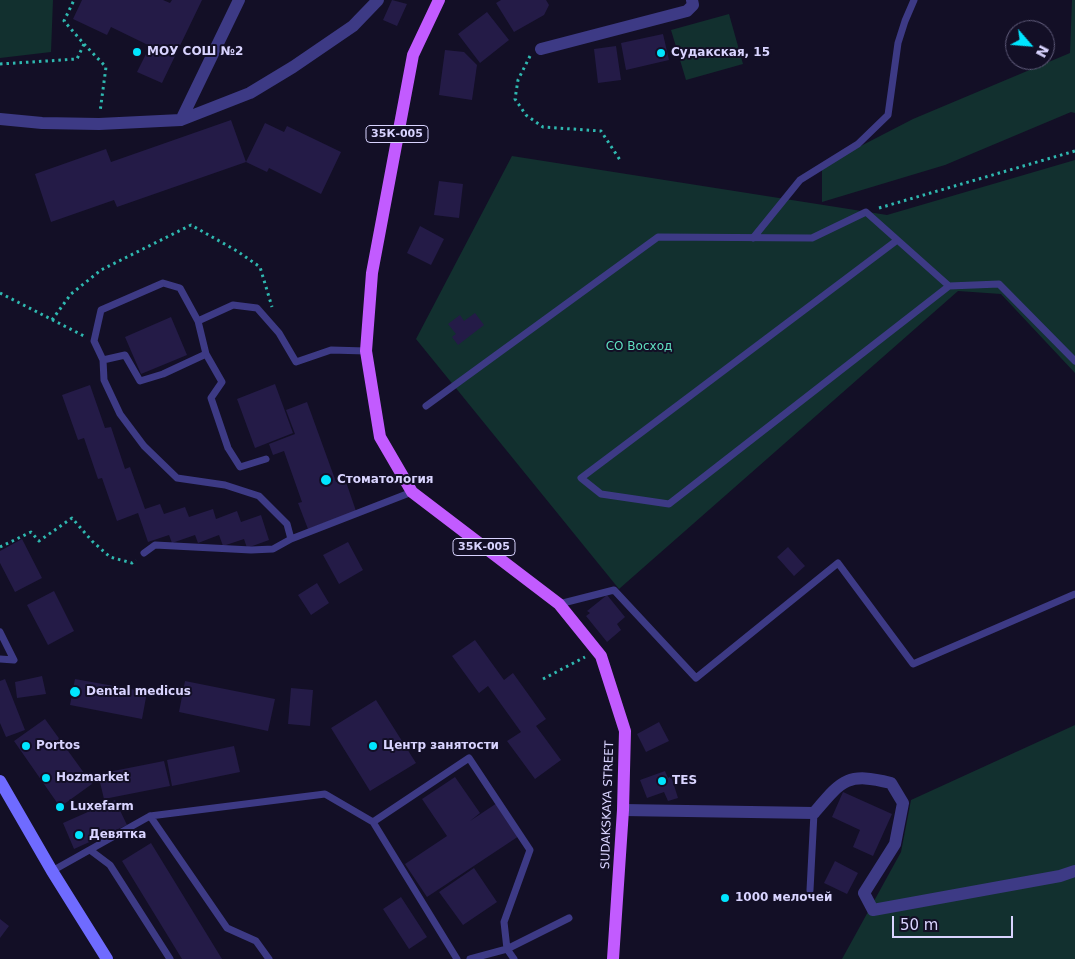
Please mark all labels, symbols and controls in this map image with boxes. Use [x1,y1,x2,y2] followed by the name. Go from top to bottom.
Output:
[1005,20,1055,70] north arrow
[1033,43,1052,60] text: N
[147,45,243,59] place label: МОУ СОШ №2
[131,46,143,58] marker: МОУ СОШ №2
[671,46,770,60] place label: Судакская, 15
[655,47,667,59] marker: Судакская, 15
[366,126,428,142] road number: 35К-005
[606,340,672,354] park label: СО Восход
[319,473,333,487] marker: Стоматология
[337,473,434,487] place label: Стоматология
[453,538,515,556] road number: 35К-005
[68,685,82,699] marker: Dental medicus
[86,685,191,699] place label: Dental medicus
[36,739,80,753] place label: Portos
[383,739,499,753] place label: Центр занятости
[20,740,32,752] marker: Portos
[367,740,379,752] marker: Центр занятости
[599,741,617,869] street label: SUDAKSKAYA STREET
[56,771,129,785] place label: Hozmarket
[40,772,52,784] marker: Hozmarket
[672,774,697,788] place label: TES
[656,775,668,787] marker: TES
[70,800,134,814] place label: Luxefarm
[54,801,66,813] marker: Luxefarm
[89,828,146,842] place label: Девятка
[73,829,85,841] marker: Девятка
[735,891,832,905] place label: 1000 мелочей
[719,892,731,904] marker: 1000 мелочей
[895,906,1016,938] scale bar
[900,916,938,934] text: 50 m

